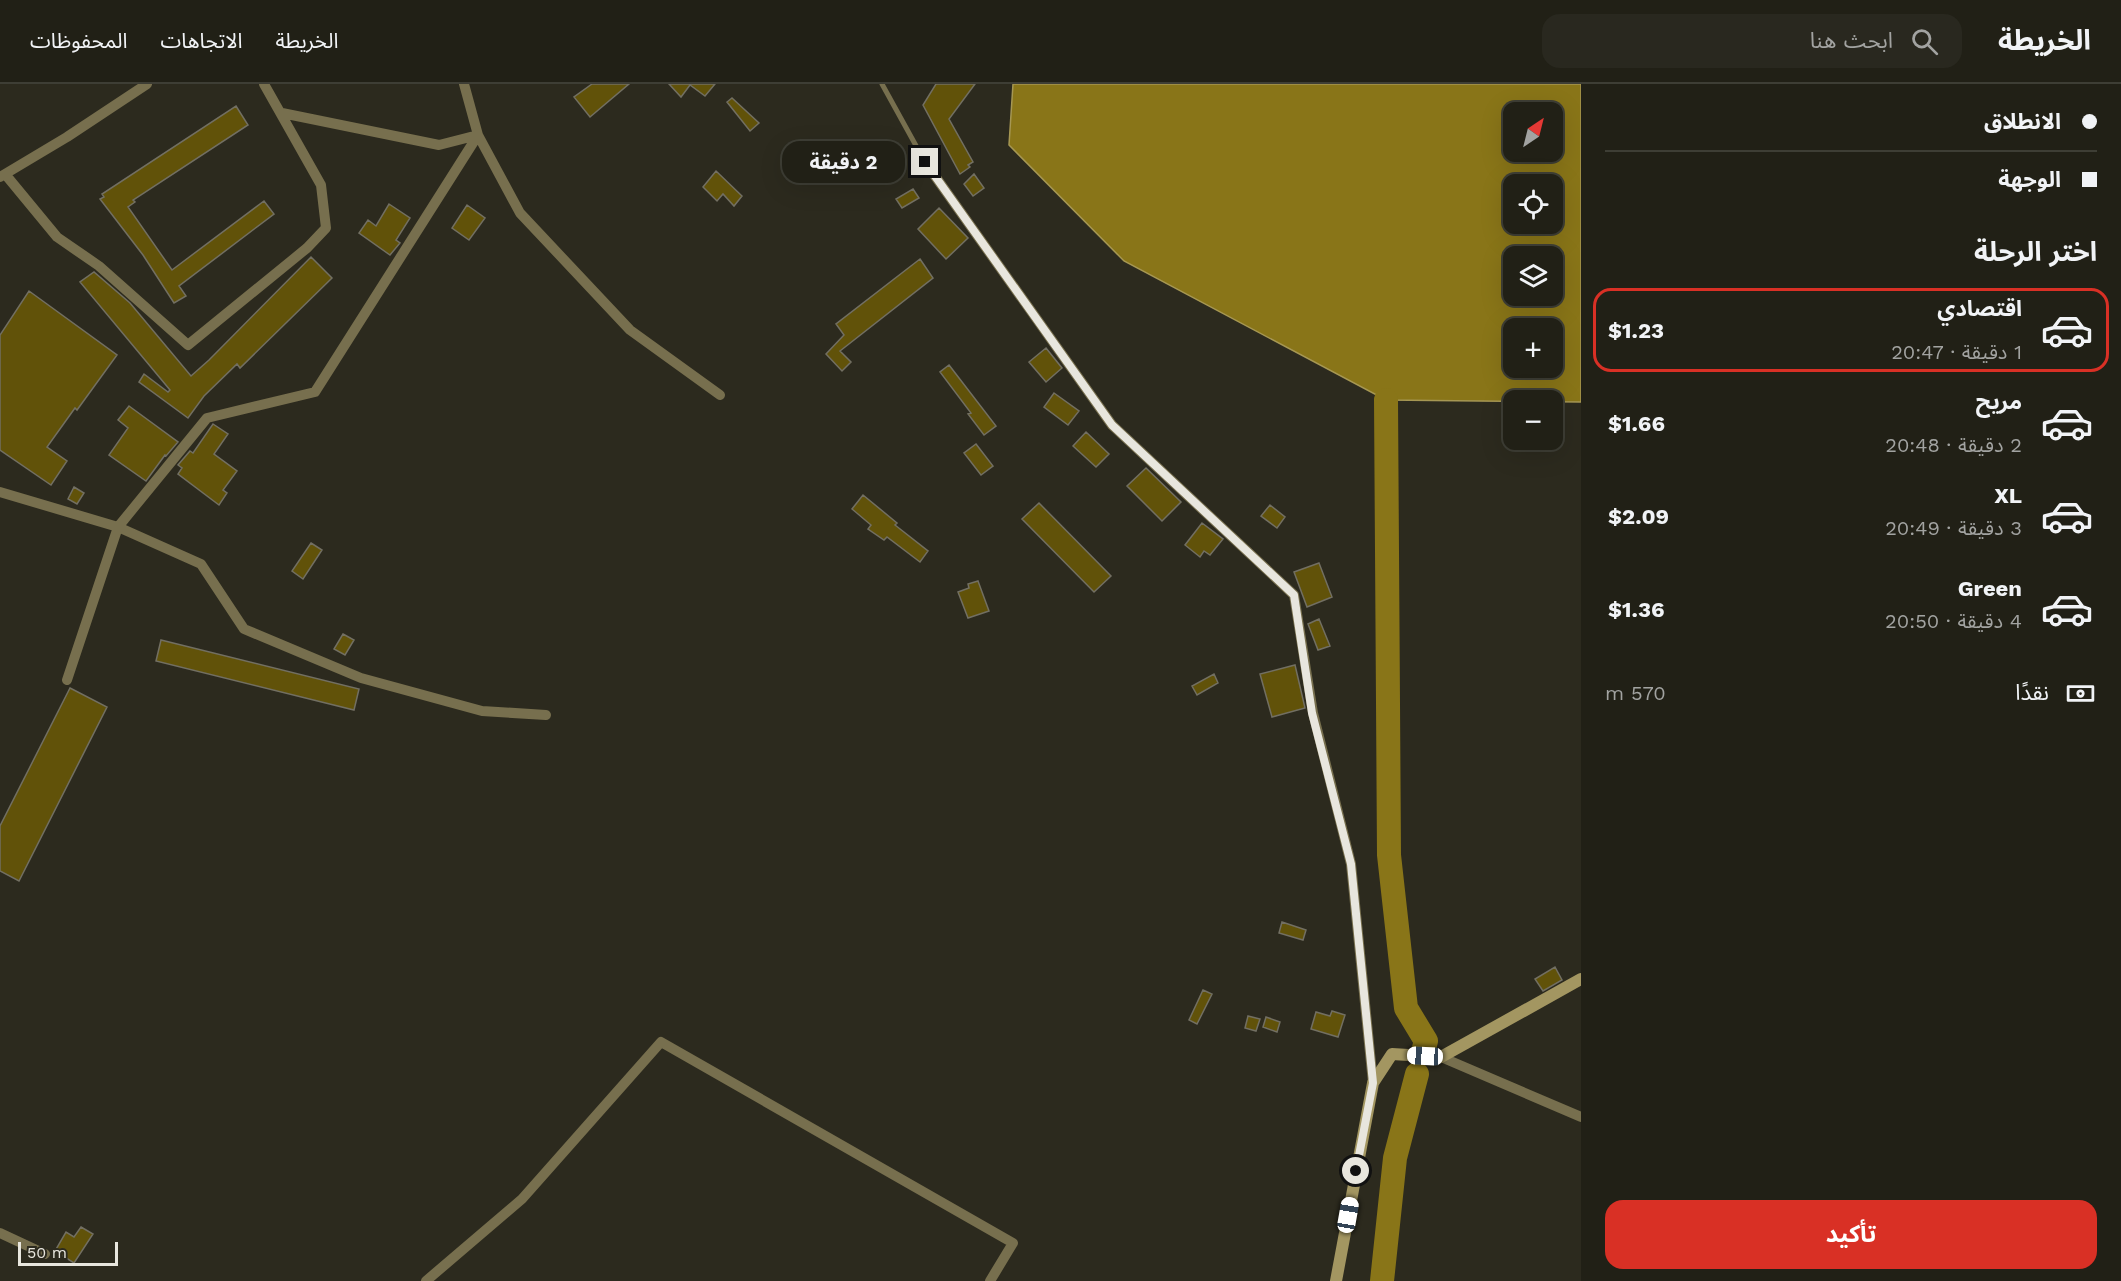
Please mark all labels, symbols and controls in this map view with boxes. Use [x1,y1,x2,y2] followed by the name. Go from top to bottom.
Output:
[1542,14,1962,68] search box
[1998,24,2091,57] text: الخريطة
[1908,25,1941,58] icon: search
[30,28,127,53] text: المحفوظات
[160,28,242,53] text: الاتجاهات
[275,28,338,53] text: الخريطة
[1810,28,1893,53] text: ابحث هنا
[1503,102,1563,162] north arrow
[1503,102,1563,450] map controls
[1984,109,2061,134] text: الانطلاق
[781,141,904,183] callout: 2 دقيقة
[911,148,938,175] route end
[810,150,877,174] text: 2 دقيقة
[1998,167,2061,192] text: الوجهة
[1503,174,1563,234] button: locate
[1974,236,2097,268] text: اختر الرحلة
[1503,246,1563,306] button: layers
[1937,296,2022,321] text: اقتصادي
[2040,303,2094,357] icon: car
[1503,318,1563,378] button: +
[1608,318,1664,343] text: $1.23
[1891,340,2022,364] text: 1 دقيقة · 20:47
[1976,389,2022,414] text: مريح
[1503,390,1563,450] button: −
[2040,396,2094,450] icon: car
[1608,411,1665,436] text: $1.66
[1885,433,2022,457] text: 2 دقيقة · 20:48
[1994,483,2022,508] text: XL
[2040,489,2094,543] icon: car
[1608,504,1669,529] text: $2.09
[1885,516,2022,540] text: 3 دقيقة · 20:49
[1958,576,2022,601] text: Green
[2040,582,2094,636] icon: car
[1608,597,1665,622] text: $1.36
[1885,609,2022,633] text: 4 دقيقة · 20:50
[2064,677,2097,710] icon: cash
[2015,680,2049,705] text: نقدًا
[1605,681,1666,705] text: 570 m
[1407,1046,1443,1066] car
[1342,1157,1369,1184] route start
[1336,1196,1360,1234] car
[1605,1200,2097,1269] button: تأكيد
[18,1239,118,1266] scale bar
[27,1243,67,1262] text: 50 m

